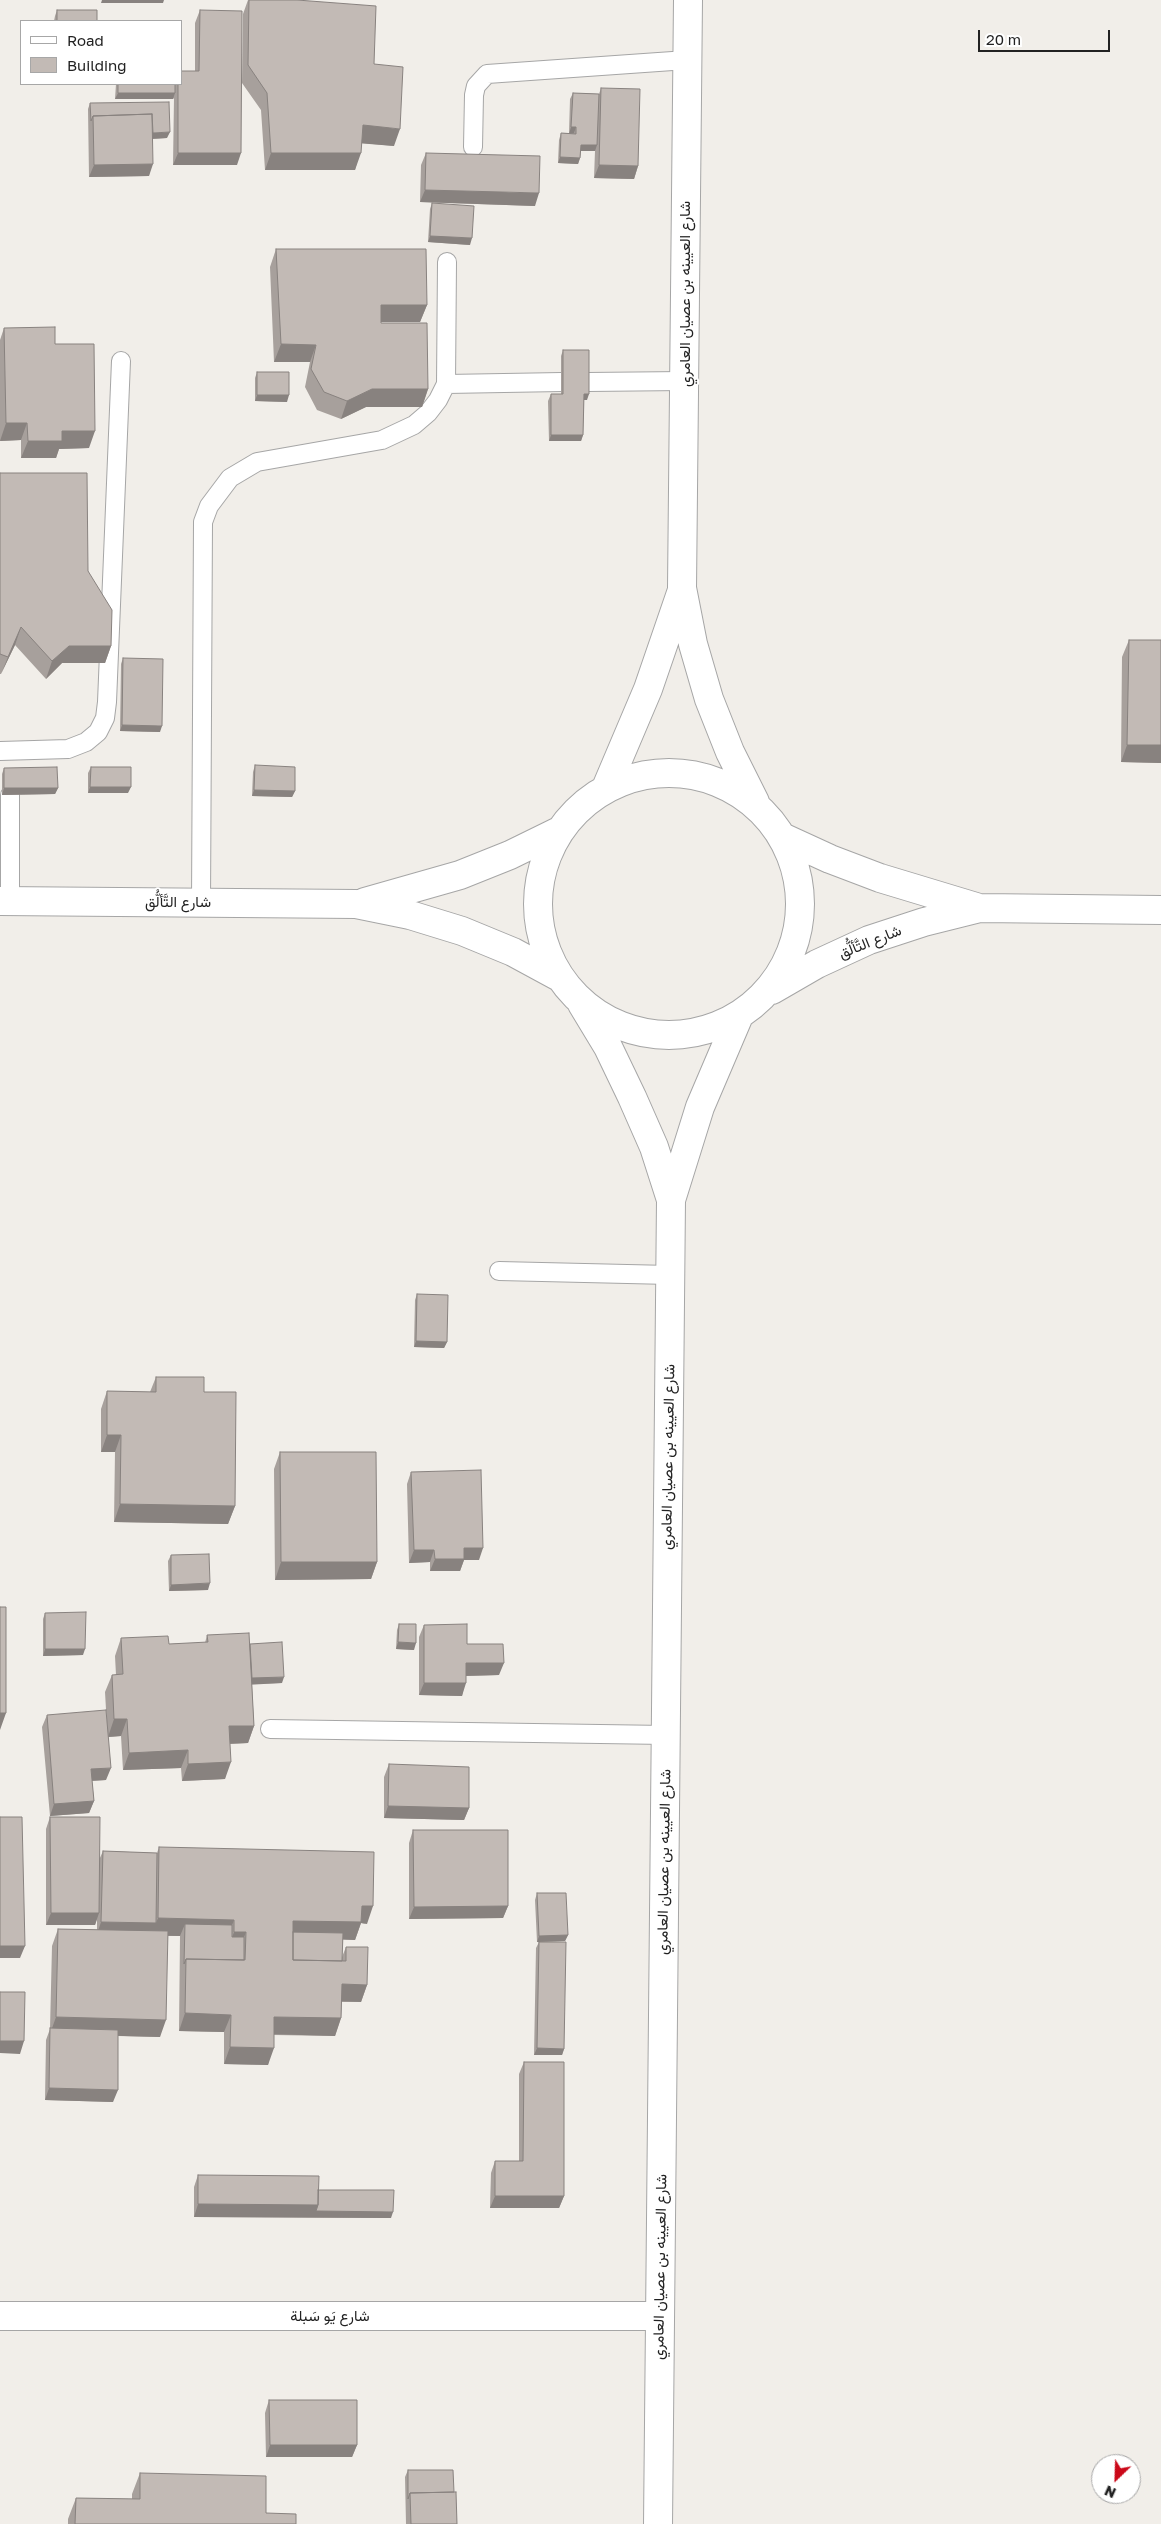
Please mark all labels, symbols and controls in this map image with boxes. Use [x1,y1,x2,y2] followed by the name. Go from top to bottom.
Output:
[20,20,182,85] legend
[981,20,1114,52] scale bar
[986,30,1021,48] text: 20 m
[67,31,104,49] text: Road
[67,56,127,74] text: Building
[676,201,694,387] street label: شارع العيينه بن عصيان العامري
[145,893,211,911] street label: شارع التَّألُّق
[836,921,904,963] street label: شارع التَّألُّق
[657,1364,679,1550] street label: شارع العيينه بن عصيان العامري
[653,1769,675,1955] street label: شارع العيينه بن عصيان العامري
[649,2174,671,2360] street label: شارع العيينه بن عصيان العامري
[290,2307,370,2325] street label: شارع يَو سَبلة
[1091,2454,1141,2504] north arrow
[1102,2482,1118,2502] text: N

